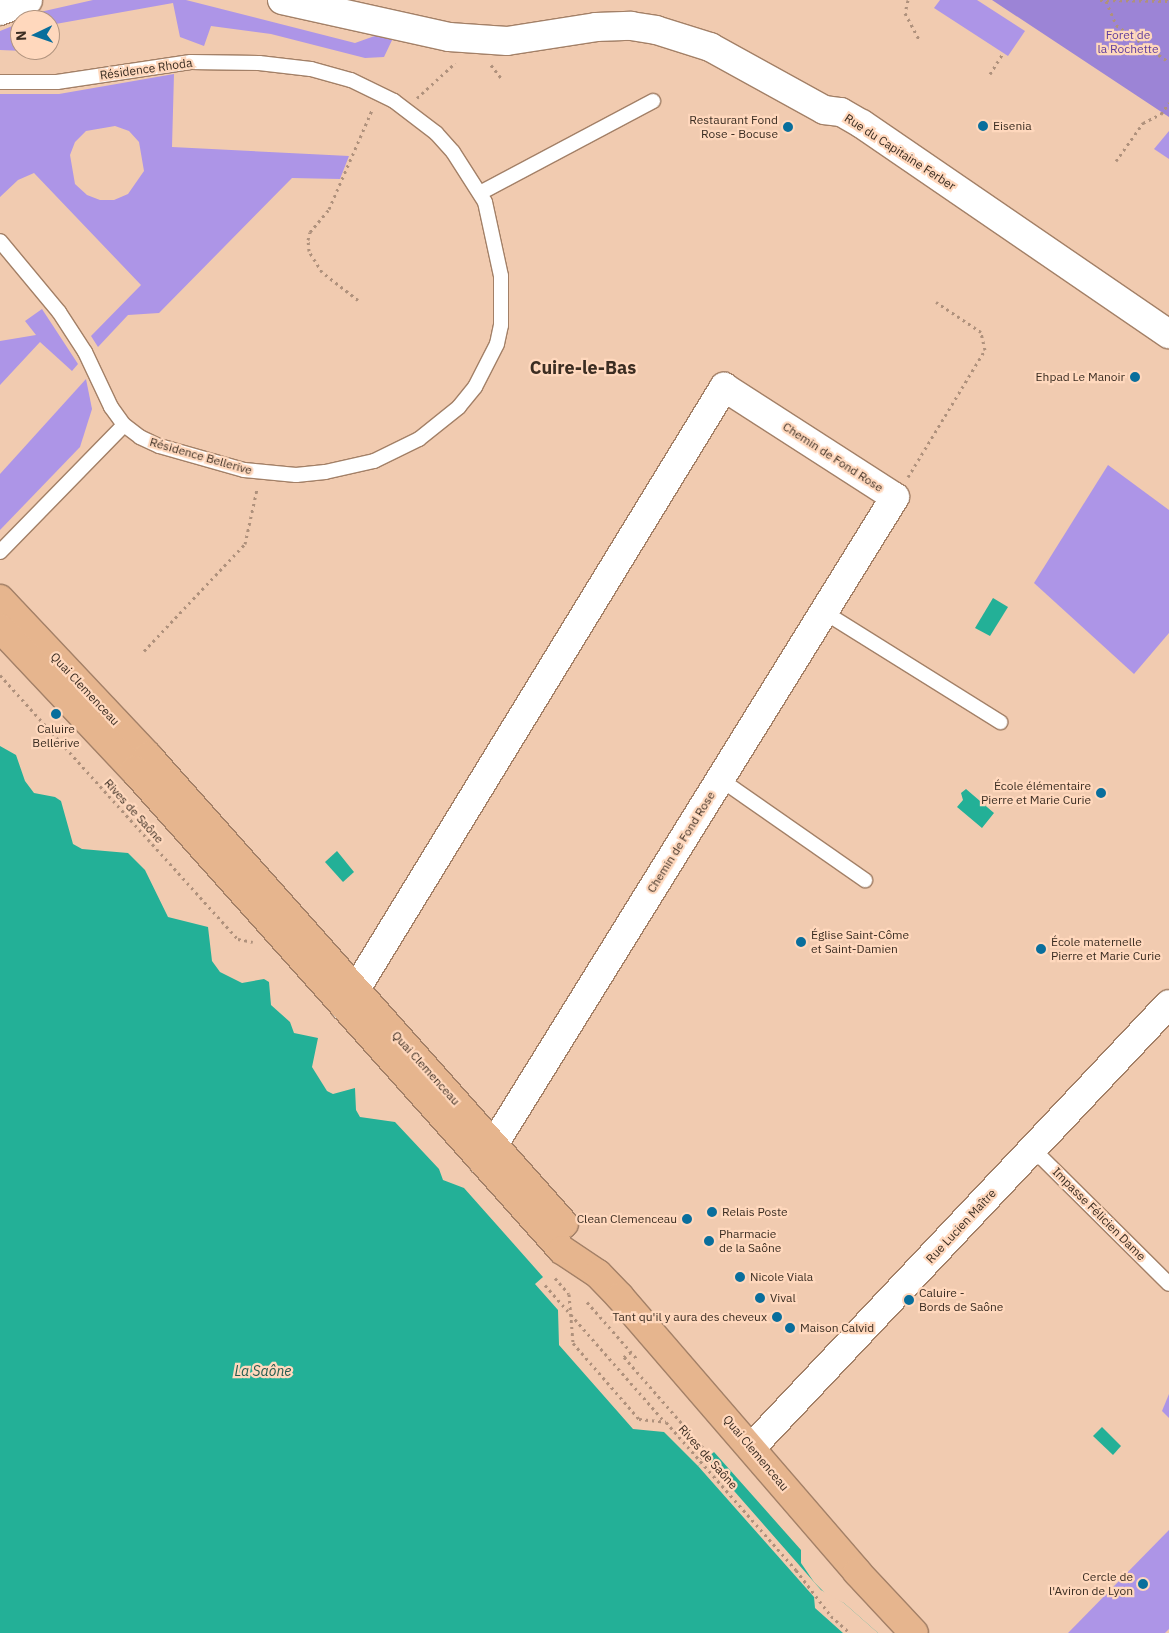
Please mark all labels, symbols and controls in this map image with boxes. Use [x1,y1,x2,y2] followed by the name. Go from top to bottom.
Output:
[10,10,60,60] north arrow
[1097,28,1159,56] park label: Foret de la Rochette
[12,30,30,41] text: N
[99,55,193,83] street label: Résidence Rhoda
[842,111,958,193] street label: Rue du Capitaine Ferber
[689,113,778,141] place label: Restaurant Fond Rose - Bocuse
[993,119,1032,133] place label: Eisenia
[977,120,989,132] marker: Eisenia
[782,121,794,133] marker: Restaurant Fond Rose - Bocuse
[530,357,636,379] district label: Cuire-le-Bas
[1036,370,1125,384] place label: Ehpad Le Manoir
[1129,371,1141,383] marker: Ehpad Le Manoir
[780,419,886,495] street label: Chemin de Fond Rose
[148,434,254,478] street label: Résidence Bellerive
[48,650,122,728] street label: Quai Clemenceau
[50,708,62,720] marker: Caluire Bellerive
[32,722,80,750] place label: Caluire Bellerive
[101,776,167,846] street label: Rives de Saône
[981,779,1091,807] place label: École élémentaire Pierre et Marie Curie
[1095,787,1107,799] marker: École élémentaire Pierre et Marie Curie
[644,789,718,895] street label: Chemin de Fond Rose
[811,928,909,956] place label: Église Saint-Côme et Saint-Damien
[1051,935,1161,963] place label: École maternelle Pierre et Marie Curie
[795,936,807,948] marker: Église Saint-Côme et Saint-Damien
[1035,943,1047,955] marker: École maternelle Pierre et Marie Curie
[389,1028,463,1108] street label: Quai Clemenceau
[1049,1164,1149,1264] street label: Impasse Félicien Dame
[923,1186,999,1266] street label: Rue Lucien Maître
[722,1205,788,1219] place label: Relais Poste
[706,1206,718,1218] marker: Relais Poste
[577,1212,677,1226] place label: Clean Clemenceau
[681,1213,693,1225] marker: Clean Clemenceau
[719,1227,781,1255] place label: Pharmacie de la Saône
[703,1235,715,1247] marker: Pharmacie de la Saône
[750,1270,813,1284] place label: Nicole Viala
[734,1271,746,1283] marker: Nicole Viala
[919,1286,1003,1314] place label: Caluire - Bords de Saône
[770,1291,796,1305] place label: Vival
[754,1292,766,1304] marker: Vival
[903,1294,915,1306] marker: Caluire - Bords de Saône
[612,1310,767,1324] place label: Tant qu'il y aura des cheveux
[771,1311,783,1323] marker: Tant qu'il y aura des cheveux
[800,1321,874,1335] place label: Maison Calvid
[784,1322,796,1334] marker: Maison Calvid
[234,1363,292,1379] water label: La Saône
[720,1412,792,1494] street label: Quai Clemenceau
[675,1422,741,1492] street label: Rives de Saône
[1049,1570,1133,1598] place label: Cercle de l'Aviron de Lyon
[1137,1578,1149,1590] marker: Cercle de l'Aviron de Lyon

